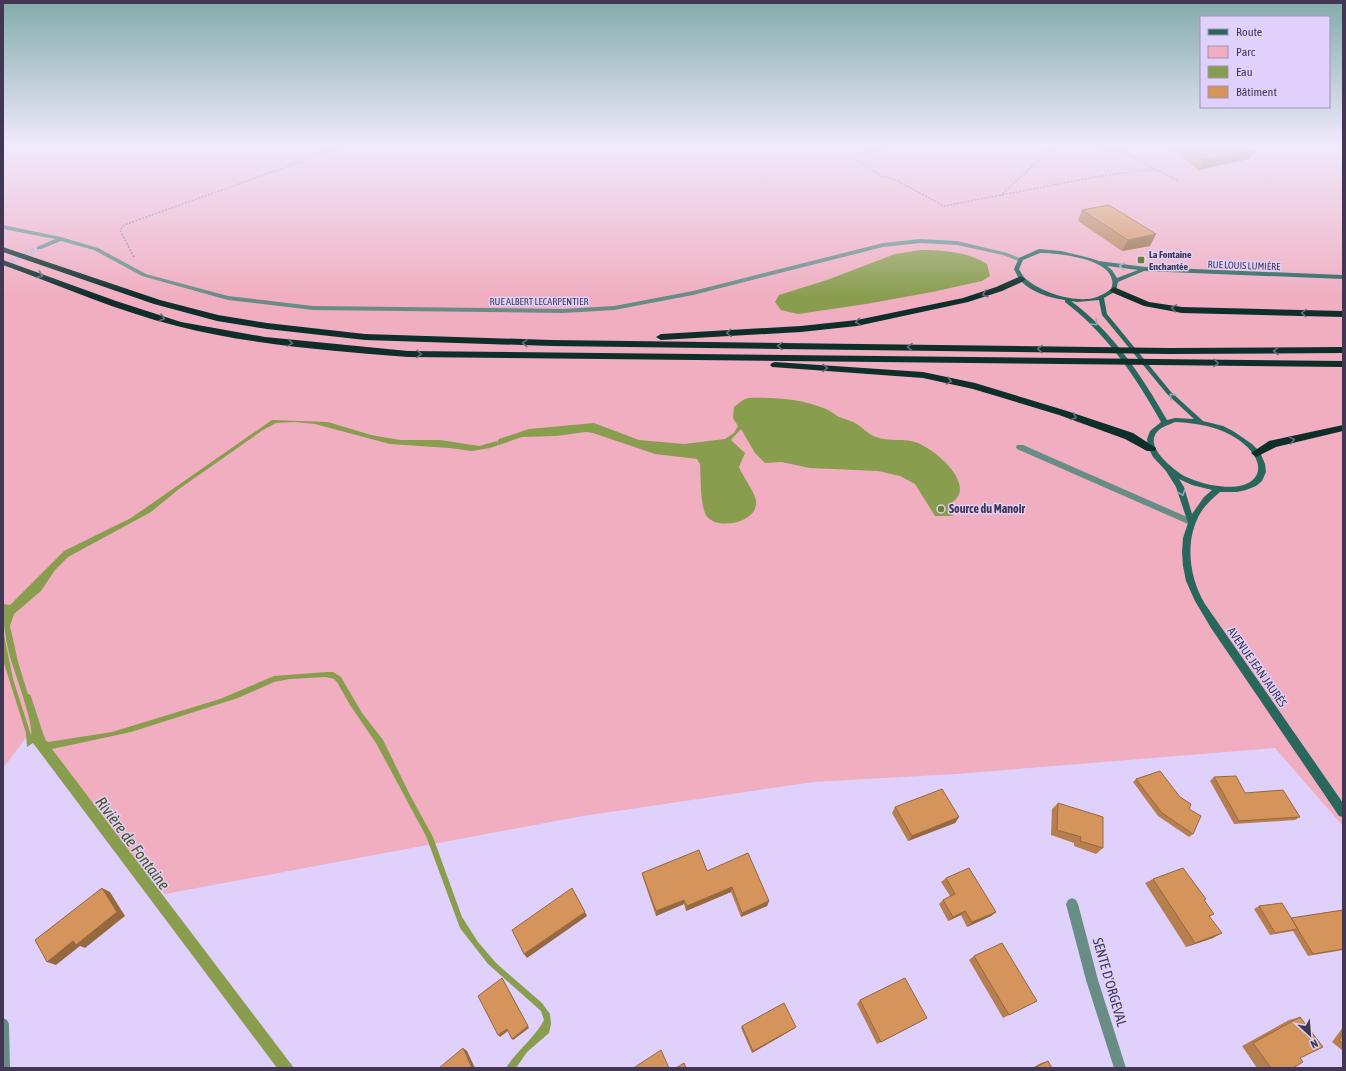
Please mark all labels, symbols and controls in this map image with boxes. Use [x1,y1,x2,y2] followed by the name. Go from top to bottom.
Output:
[1200,16,1330,108] legend
[1236,25,1262,39] text: Route
[1236,45,1256,59] text: Parc
[1236,65,1253,79] text: Eau
[1236,85,1277,99] text: Bâtiment
[1149,249,1192,272] place label: La Fontaine Enchantée
[1136,255,1146,265] marker: La Fontaine Enchantée
[1208,259,1281,272] street label: RUE LOUIS LUMIÈRE
[1119,262,1125,271] one-way arrow
[36,271,43,279] one-way arrow
[982,289,989,298] one-way arrow
[490,296,588,307] street label: RUE ALBERT LECARPENTIER
[1171,305,1177,313] one-way arrow
[1301,309,1307,317] one-way arrow
[158,313,165,322] one-way arrow
[855,318,861,326] one-way arrow
[1090,318,1098,326] one-way arrow
[726,329,732,338] one-way arrow
[287,338,293,347] one-way arrow
[521,338,528,347] one-way arrow
[777,342,783,350] one-way arrow
[907,343,913,352] one-way arrow
[1037,345,1043,353] one-way arrow
[1273,347,1279,355] one-way arrow
[416,350,422,358] one-way arrow
[1213,359,1219,367] one-way arrow
[822,364,828,372] one-way arrow
[946,376,953,384] one-way arrow
[1169,393,1177,401] one-way arrow
[1071,412,1078,420] one-way arrow
[1289,436,1295,444] one-way arrow
[1178,490,1186,497] one-way arrow
[949,502,1026,516] place label: Source du Manoir
[936,504,946,514] marker: Source du Manoir
[1224,624,1290,710] street label: AVENUE JEAN JAURÈS
[92,793,174,893] water label: Rivière de Fontaine
[1090,936,1130,1029] street label: SENTE D'ORGEVAL
[1290,1015,1330,1055] north arrow
[1309,1037,1320,1051] text: N

